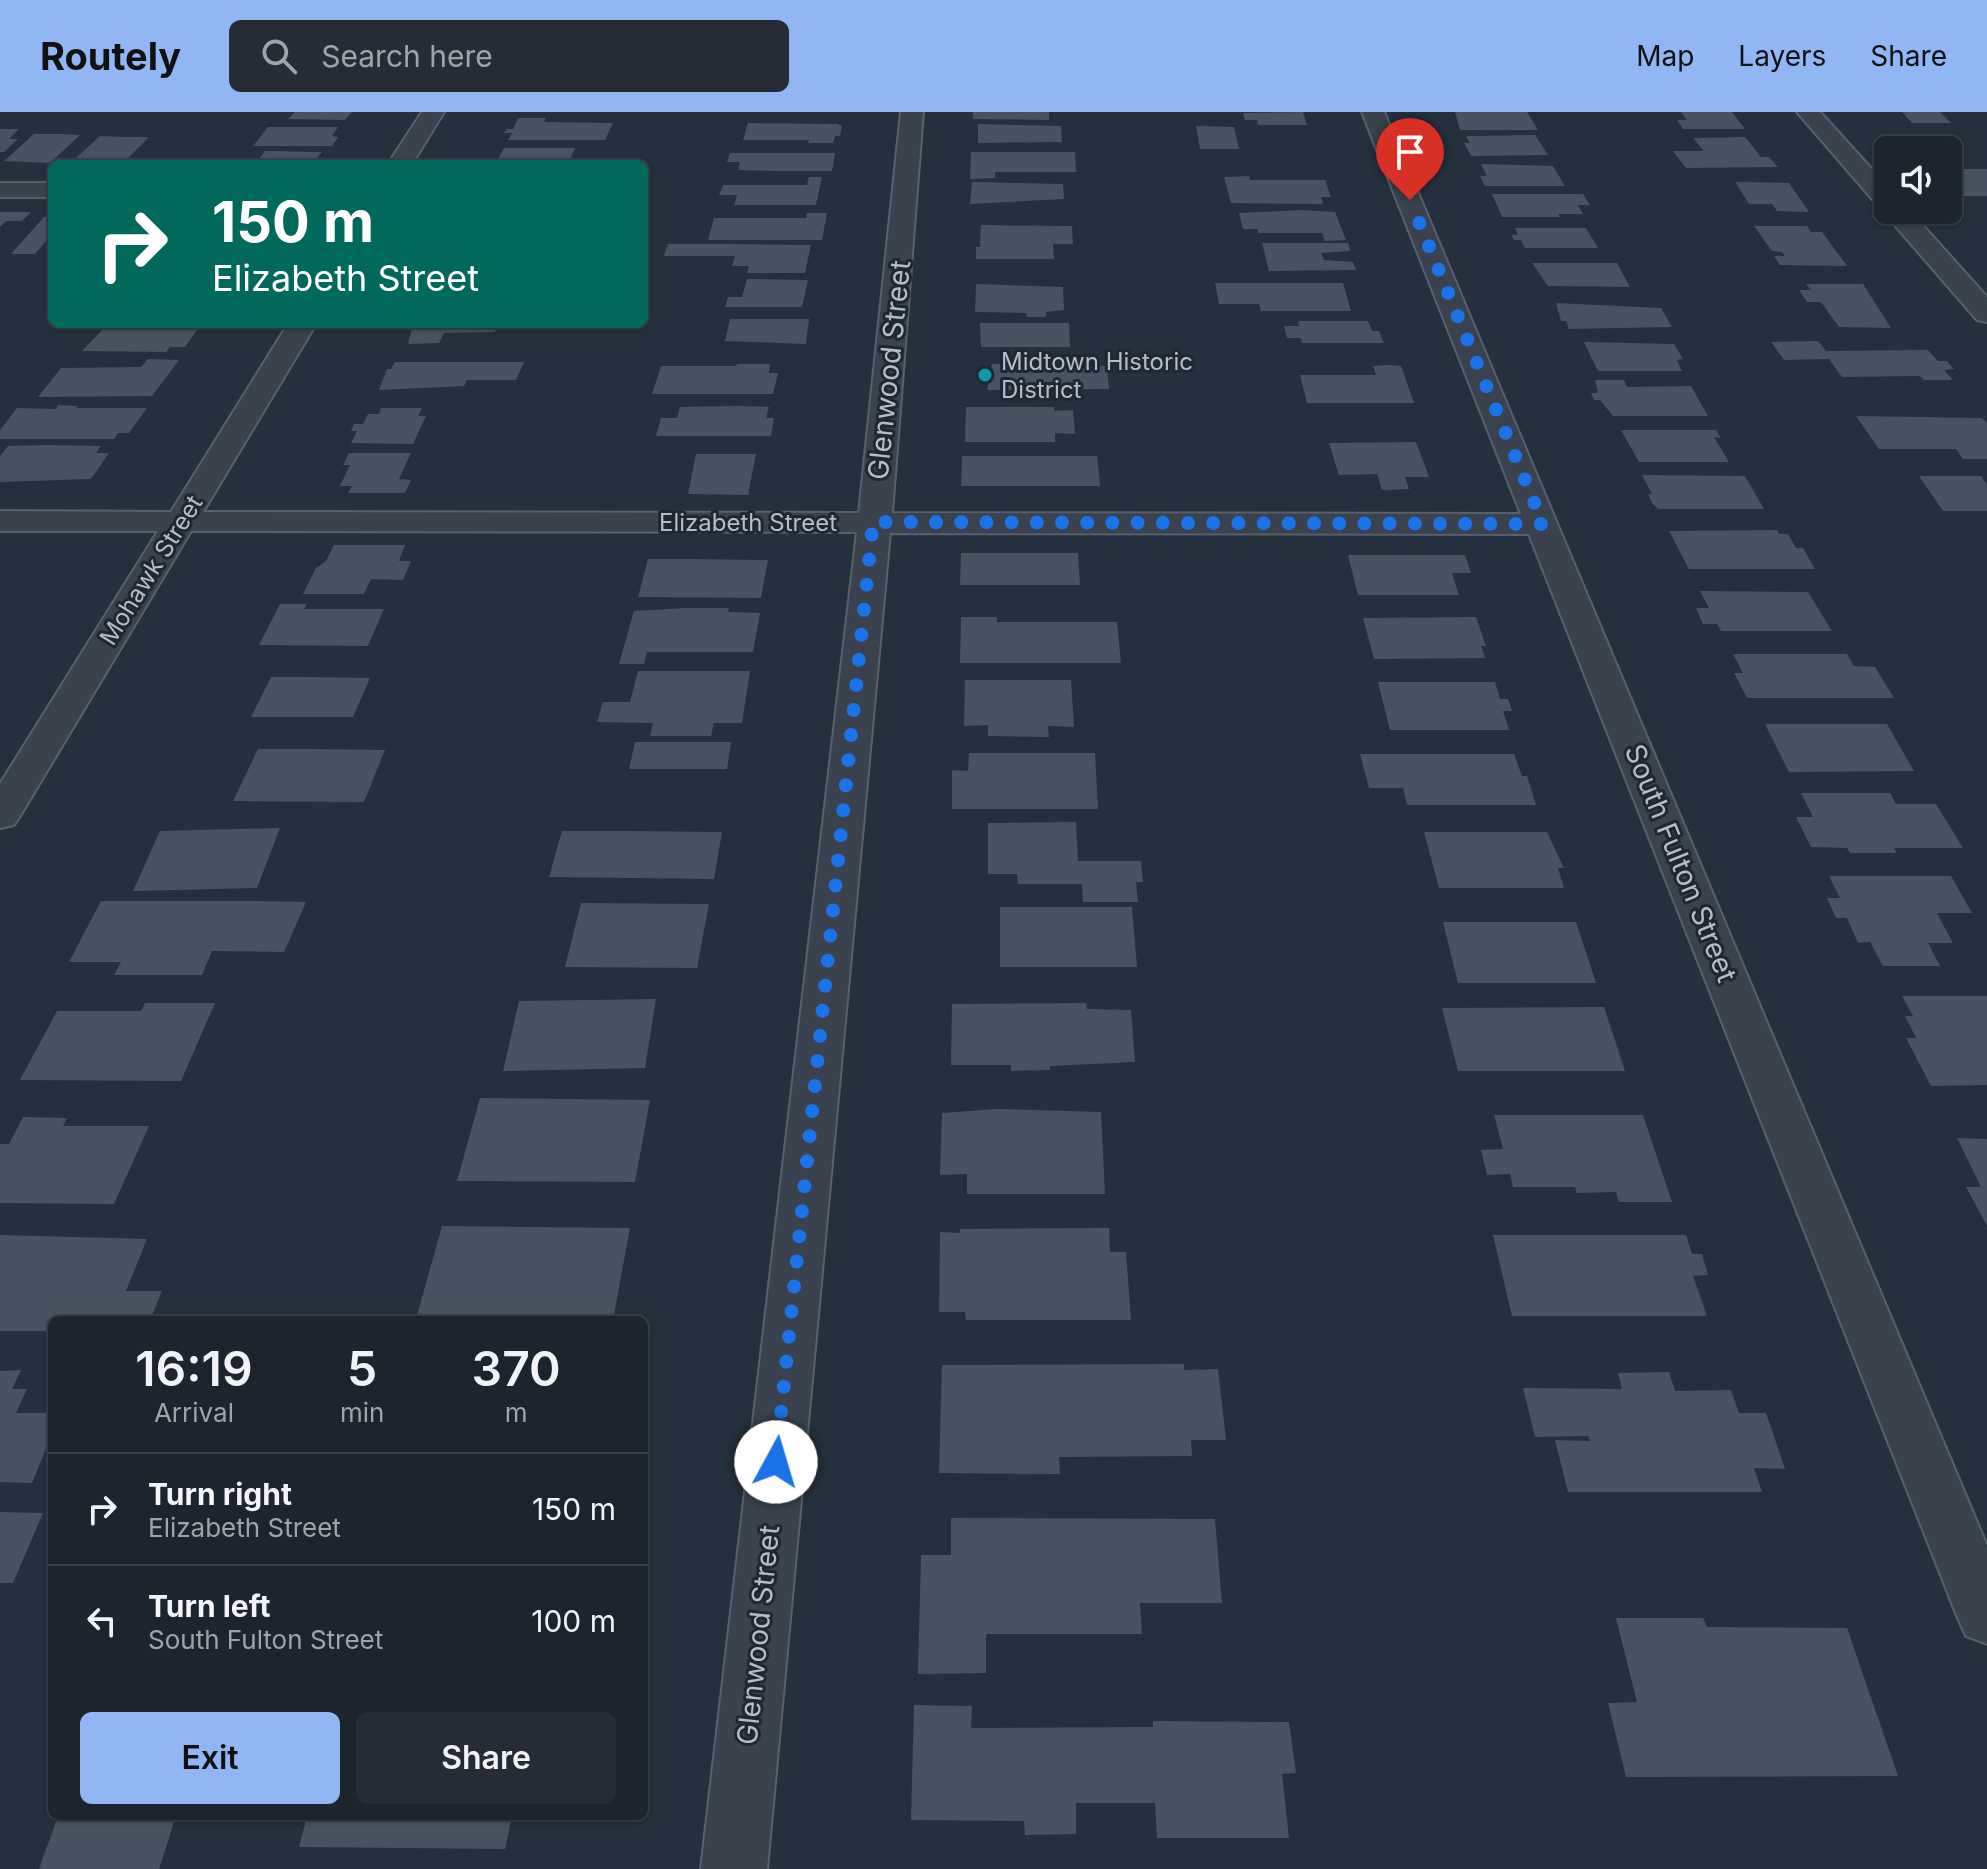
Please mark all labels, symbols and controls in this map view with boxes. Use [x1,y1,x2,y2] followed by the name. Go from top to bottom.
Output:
[229,20,789,92] search box
[40,33,181,79] text: Routely
[257,34,301,78] icon: search
[321,38,493,74] text: Search here
[1636,39,1694,73] text: Map
[1738,39,1826,73] text: Layers
[1870,39,1947,73] text: Share
[1376,118,1444,200] pin
[1388,130,1432,174] icon: arrive
[1874,136,1962,224] map controls
[1874,136,1962,224] button: sound
[212,188,374,256] text: 150 m
[80,192,184,296] icon: right
[212,256,479,300] text: Elizabeth Street
[861,259,917,481] street label: Glenwood Street
[1001,347,1193,404] place label: Midtown Historic District
[976,366,994,384] marker: Midtown Historic District
[93,490,209,650] street label: Mohawk Street
[659,508,837,537] street label: Elizabeth Street
[1618,739,1744,987] street label: South Fulton Street
[135,1339,253,1398] text: 16:19
[347,1339,377,1398] text: 5
[472,1339,561,1398] text: 370
[154,1397,234,1428] text: Arrival
[340,1397,384,1428] text: min
[505,1397,528,1428] text: m
[734,1420,818,1504] position arrow
[148,1476,292,1512] text: Turn right
[80,1487,124,1531] icon: right
[532,1491,616,1527] text: 150 m
[148,1512,341,1543] text: Elizabeth Street
[730,1524,786,1746] street label: Glenwood Street
[148,1588,270,1624] text: Turn left
[80,1599,124,1643] icon: left
[531,1603,616,1639] text: 100 m
[148,1624,383,1655] text: South Fulton Street
[80,1712,340,1804] button: Exit
[356,1712,616,1804] button: Share

